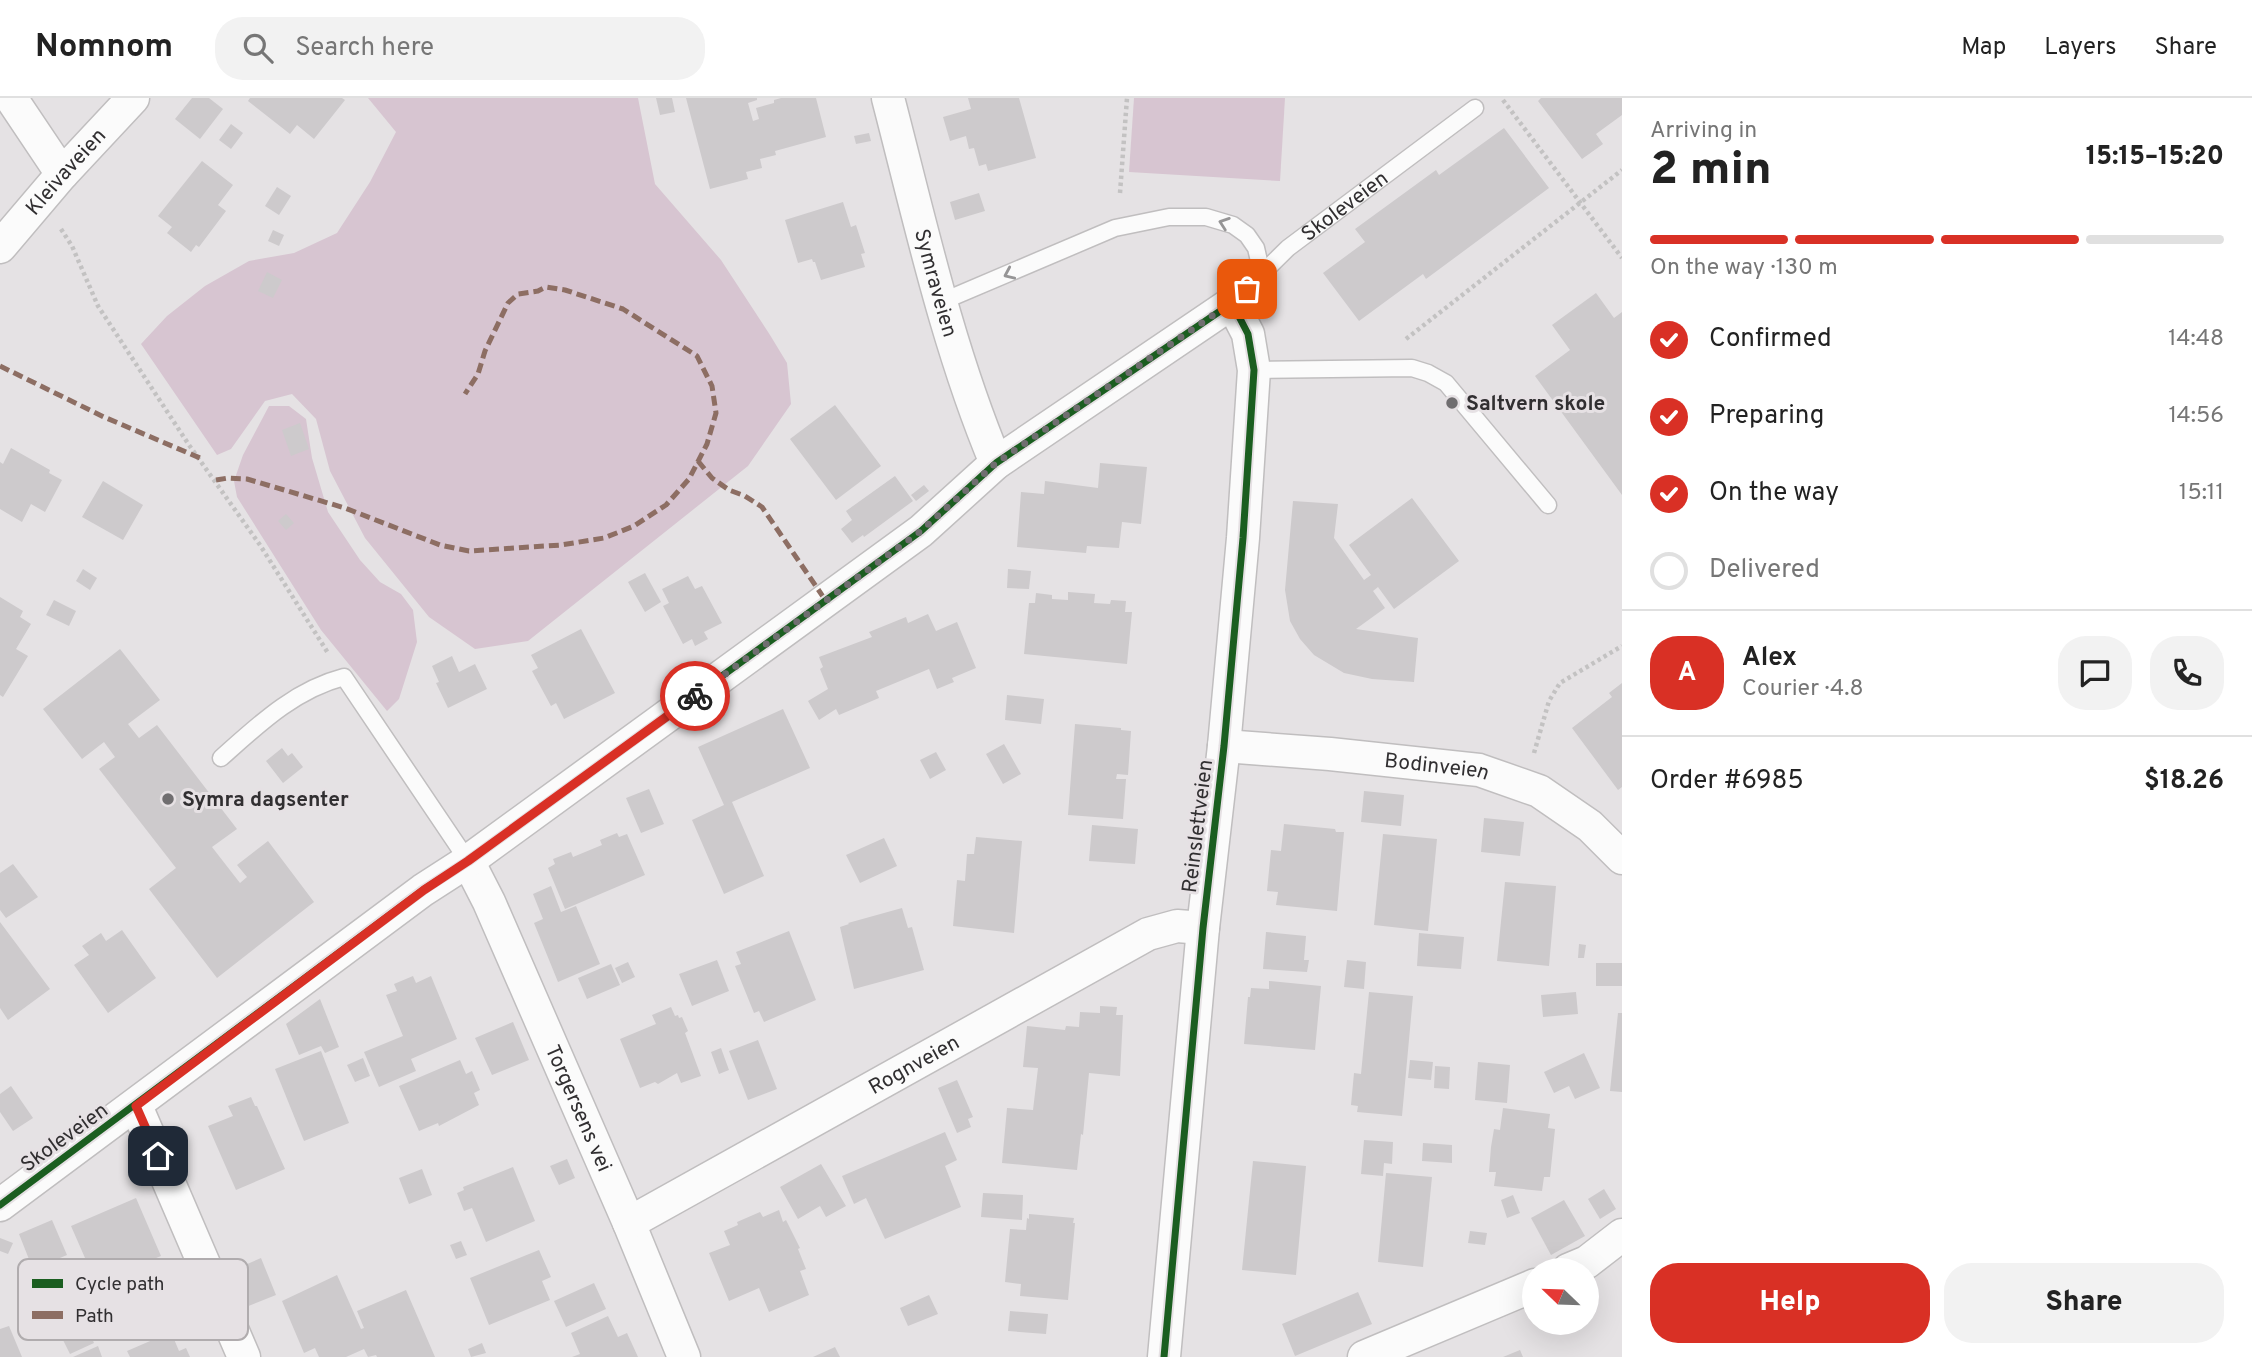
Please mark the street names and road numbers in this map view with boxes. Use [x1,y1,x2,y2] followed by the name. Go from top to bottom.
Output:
[21,123,113,222] street label: Kleivaveien
[1296,166,1394,248] street label: Skoleveien
[907,226,963,341] street label: Symraveien
[1383,748,1493,788] street label: Bodinveien
[1177,758,1220,894] street label: Reinslettveien
[864,1030,965,1102] street label: Rognveien
[538,1041,617,1176] street label: Torgersens vei
[16,1097,114,1179] street label: Skoleveien

